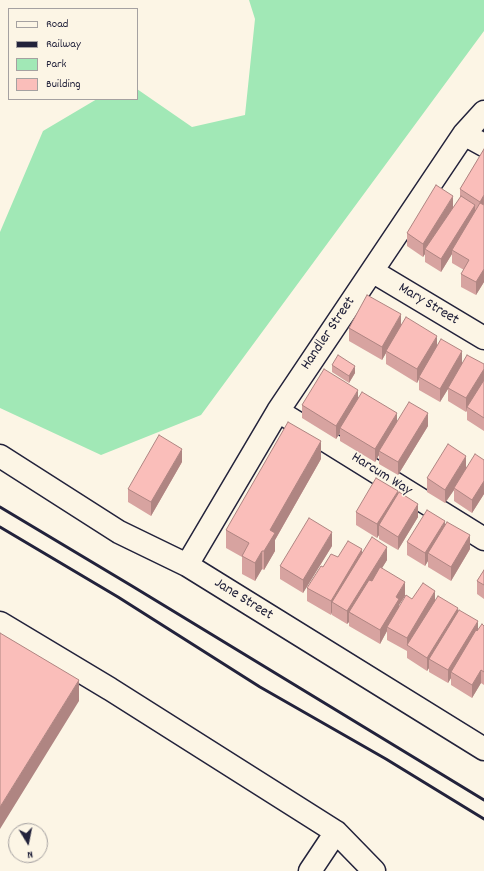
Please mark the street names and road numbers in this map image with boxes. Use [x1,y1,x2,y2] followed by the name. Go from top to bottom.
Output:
[394,280,462,330] street label: Mary Street
[298,294,360,374] street label: Handler Street
[347,449,415,501] street label: Harcum Way
[210,575,276,625] street label: Jane Street

